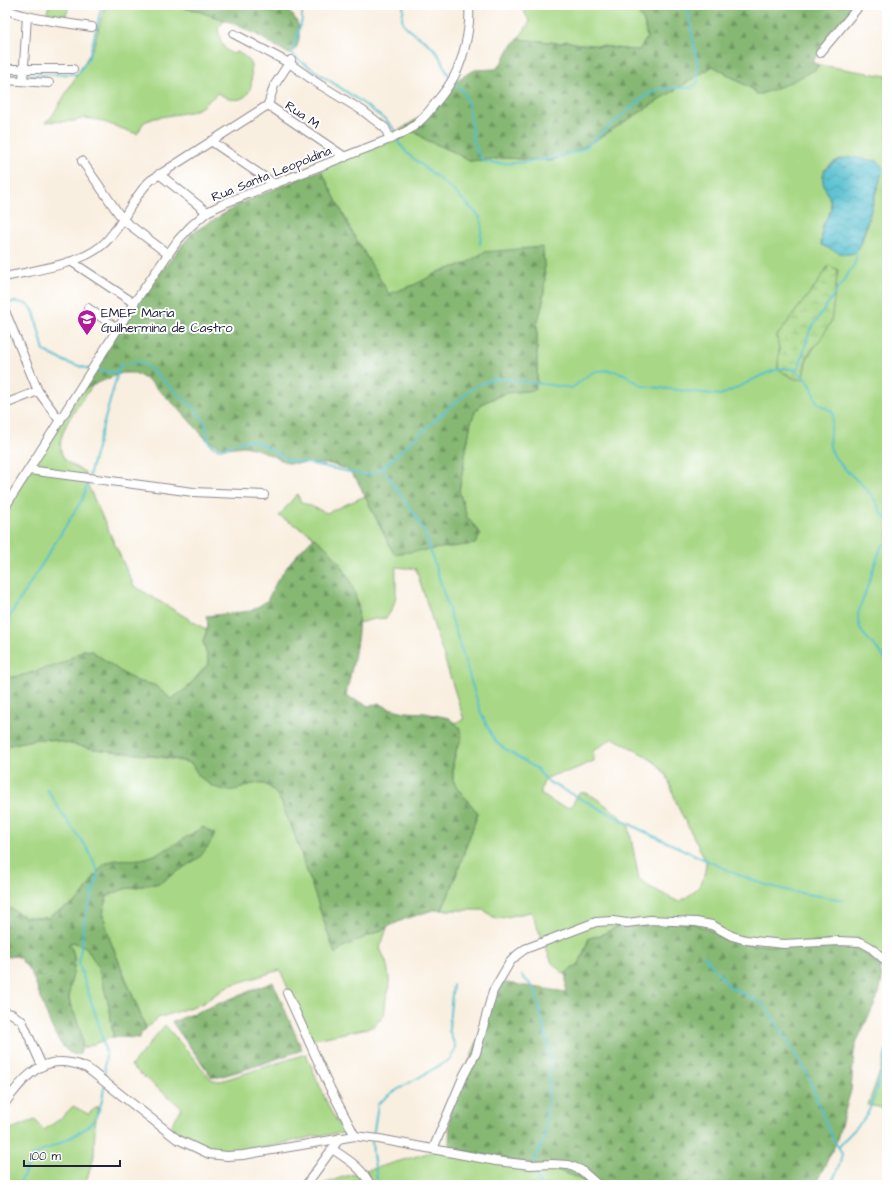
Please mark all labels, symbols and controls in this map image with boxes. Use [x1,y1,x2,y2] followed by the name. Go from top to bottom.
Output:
[281,97,324,133] street label: Rua M
[209,141,334,206] street label: Rua Santa Leopoldina
[101,304,233,337] place label: EMEF Maria Guilhermina de Castro
[76,308,98,336] school or university icon: EMEF Maria Guilhermina de Castro
[24,1142,120,1168] scale bar
[30,1148,61,1165] text: 100 m

